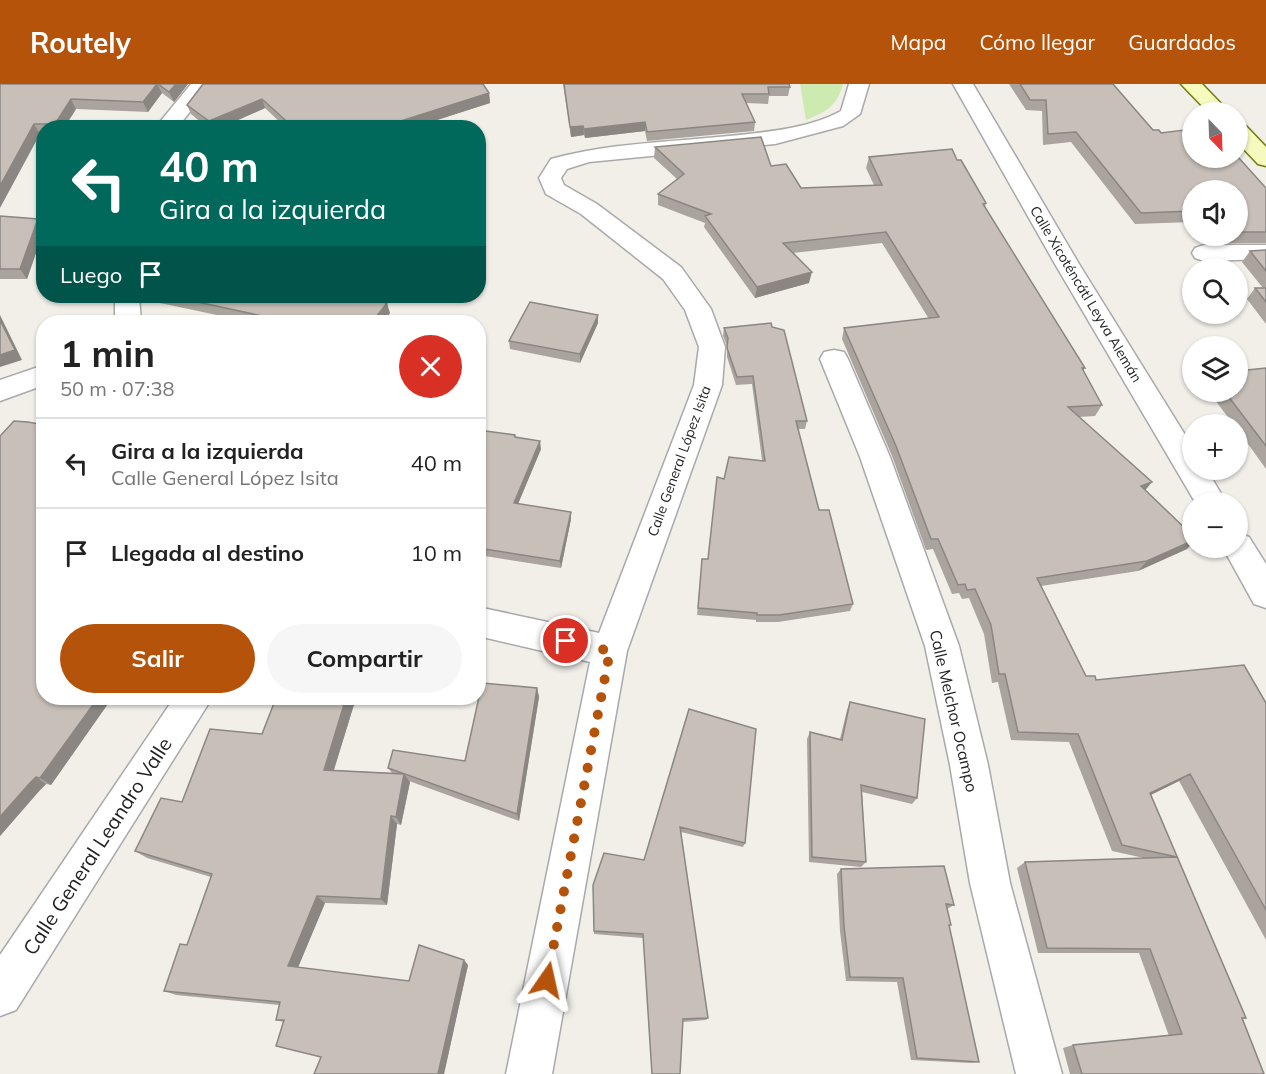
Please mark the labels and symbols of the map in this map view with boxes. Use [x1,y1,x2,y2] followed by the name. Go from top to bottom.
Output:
[1182,102,1248,168] north arrow
[1026,202,1146,386] street label: Calle Xicoténcátl Leyva Alemán
[643,383,715,539] street label: Calle General López Isita
[540,615,591,666] pin
[926,628,982,794] street label: Calle Melchor Ocampo
[17,732,177,960] street label: Calle General Leandro Valle
[515,948,579,1012] position arrow

